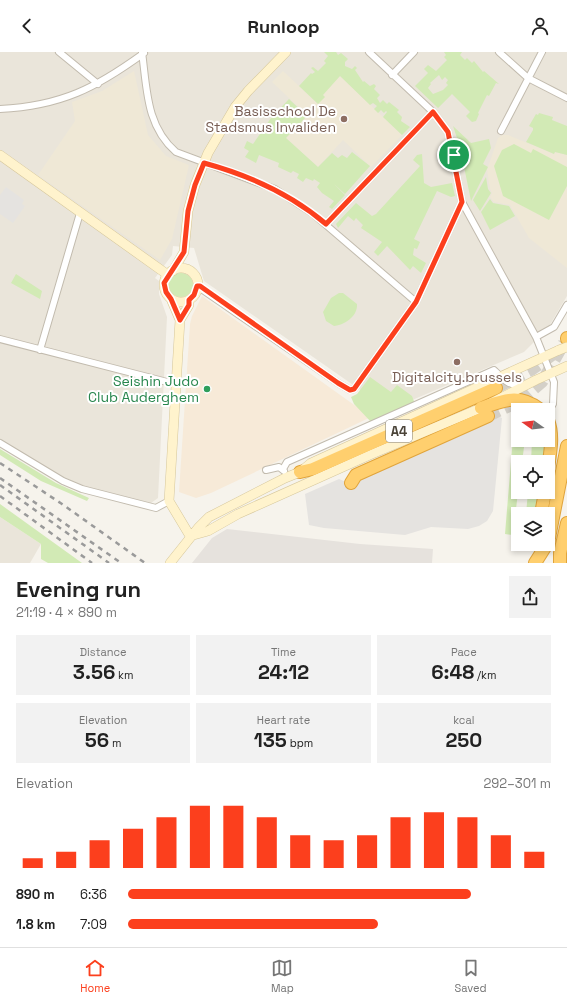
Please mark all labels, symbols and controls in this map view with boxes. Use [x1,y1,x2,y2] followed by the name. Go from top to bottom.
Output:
[16,15,38,37] icon: back
[248,15,319,38] text: Runloop
[529,15,551,37] icon: person
[205,102,336,136] place label: Basisschool De Stadsmus Invaliden
[339,114,349,124] marker: Basisschool De Stadsmus Invaliden
[437,138,471,172] pin
[443,144,465,166] icon: arrive
[452,357,462,367] marker: Digitalcity.brussels
[392,368,522,386] place label: Digitalcity.brussels
[88,372,199,406] place label: Seishin Judo Club Auderghem
[202,384,212,394] marker: Seishin Judo Club Auderghem
[511,403,555,447] north arrow
[511,403,555,551] map controls
[386,420,412,442] road number: A4
[511,455,555,499] button: locate
[511,507,555,551] button: layers
[16,575,141,603] text: Evening run
[509,576,551,618] button: share
[16,604,117,621] text: 21:19 · 4 × 890 m
[80,645,127,659] text: Distance
[271,645,296,659] text: Time
[451,645,477,659] text: Pace
[73,659,115,685] text: 3.56
[258,659,309,685] text: 24:12
[431,659,474,685] text: 6:48
[115,668,134,682] text: km
[474,668,496,682] text: /km
[79,713,127,727] text: Elevation
[257,713,310,727] text: Heart rate
[453,713,474,727] text: kcal
[85,727,109,753] text: 56
[254,727,287,753] text: 135
[445,727,482,753] text: 250
[109,736,122,750] text: m
[287,736,313,750] text: bpm
[16,775,73,792] text: Elevation
[483,775,551,792] text: 292–301 m
[16,886,55,903] text: 890 m
[80,886,107,903] text: 6:36
[16,916,55,933] text: 1.8 km
[80,916,107,933] text: 7:09
[80,957,110,995] tab: Home
[271,957,294,995] tab: Map
[455,957,487,995] tab: Saved

